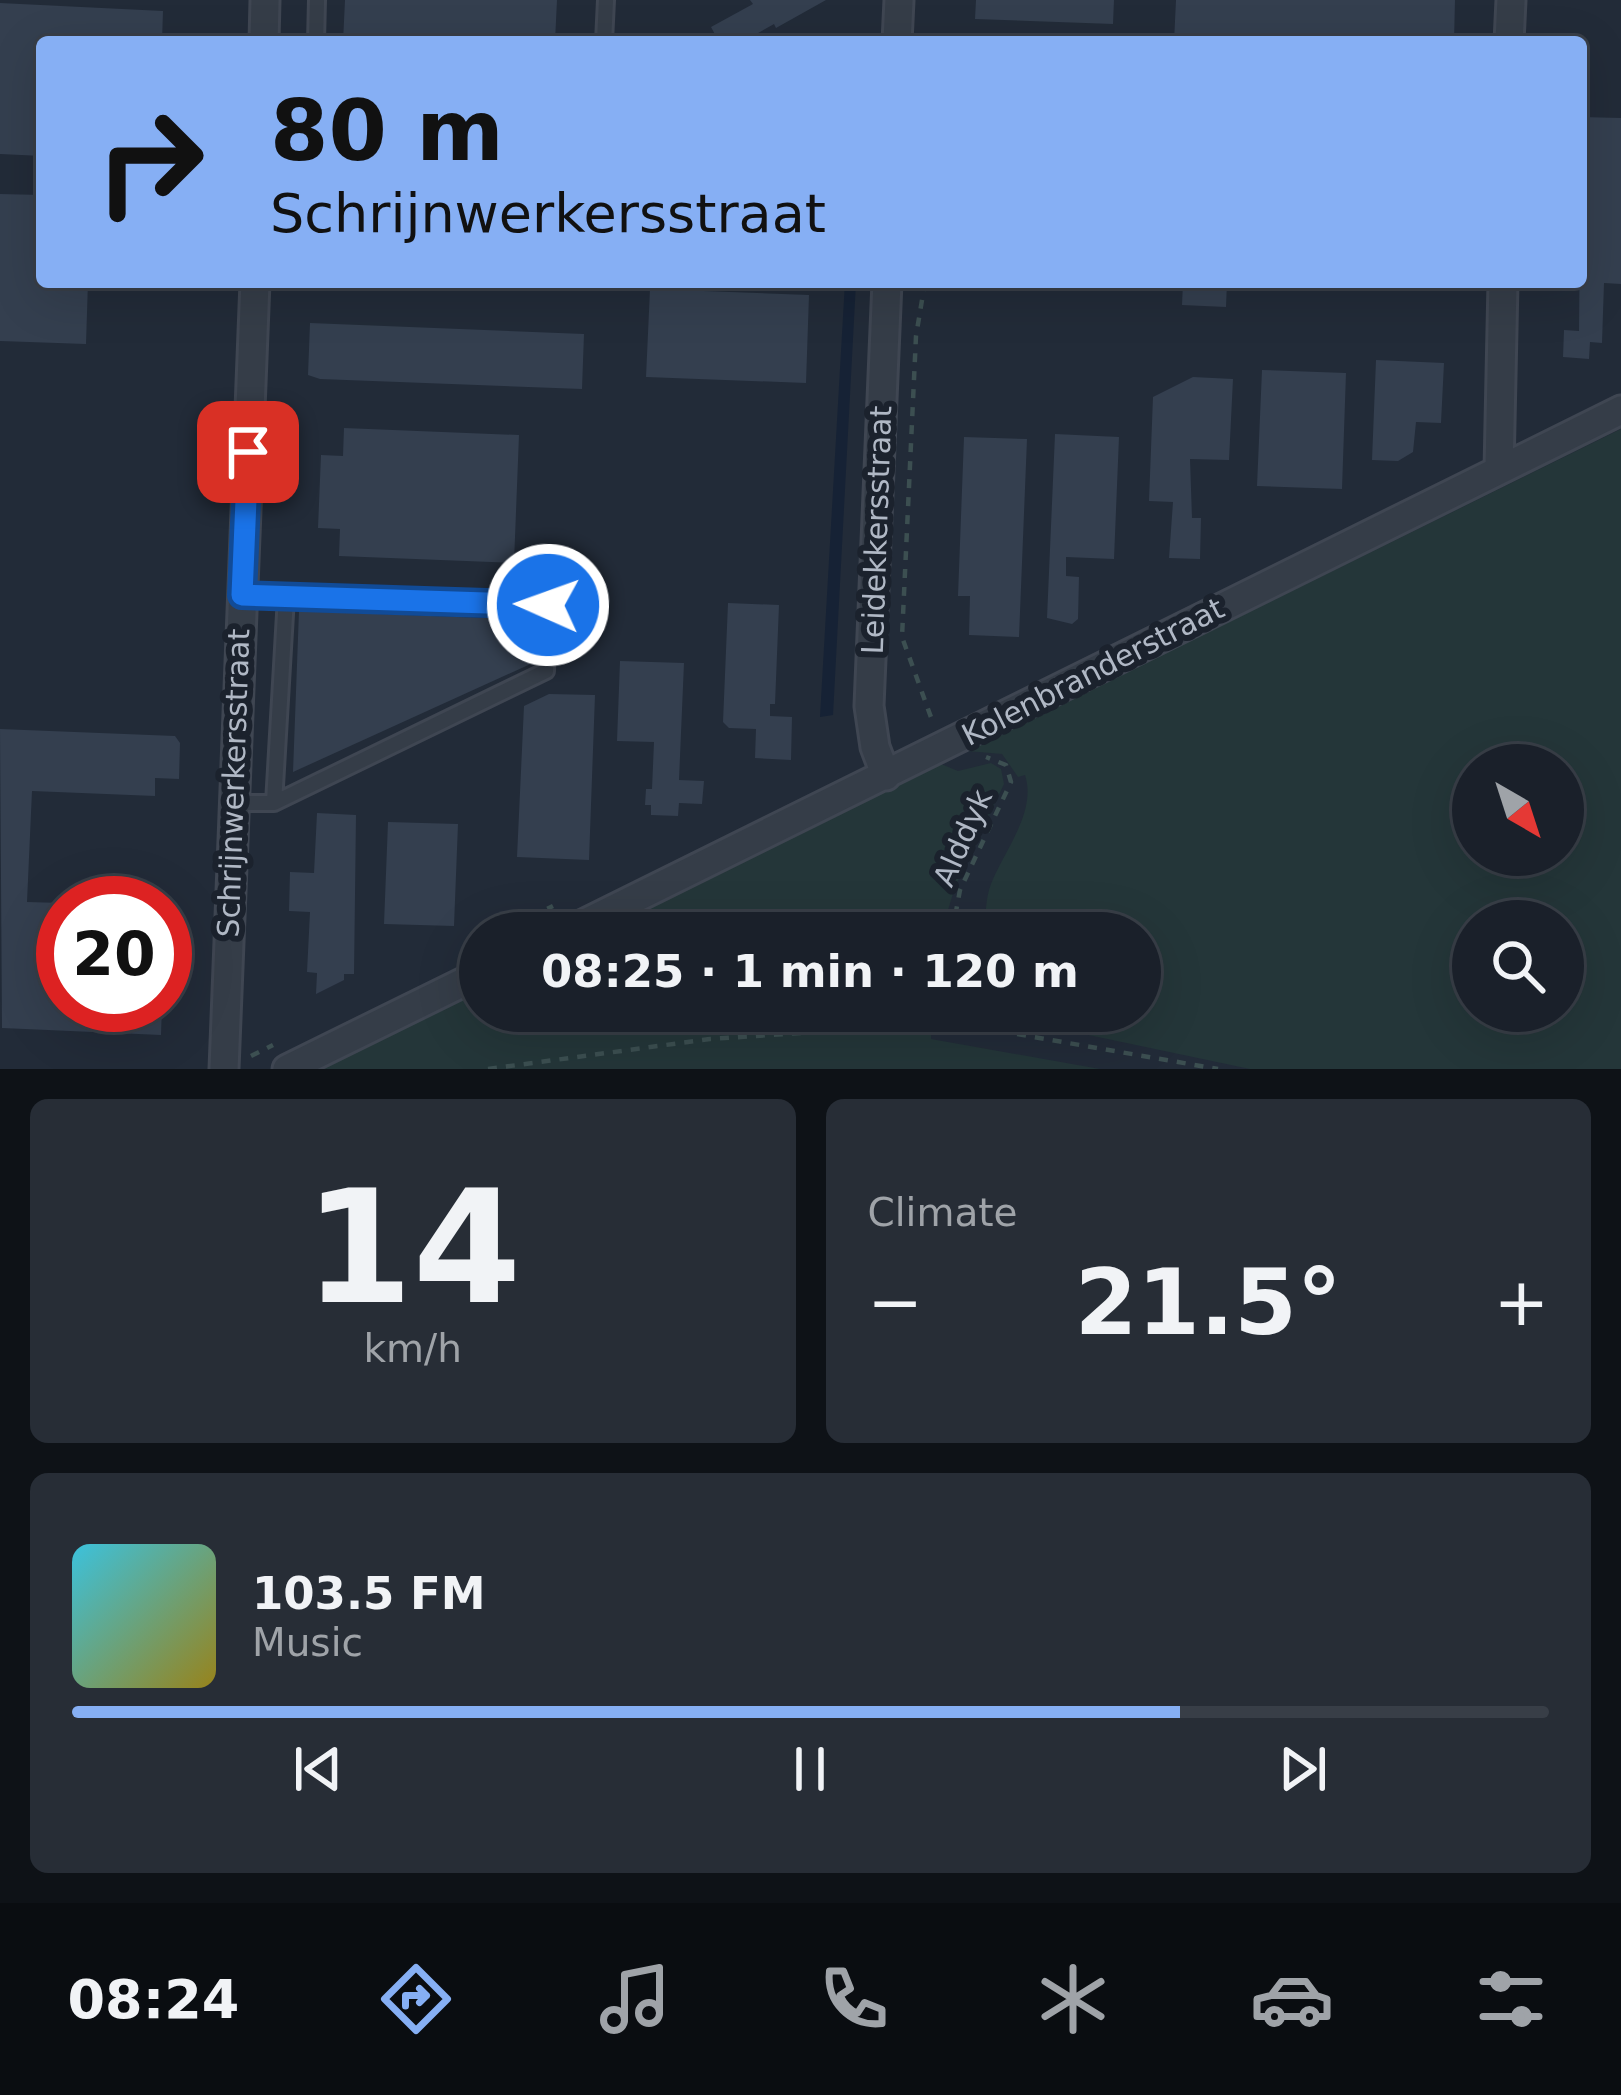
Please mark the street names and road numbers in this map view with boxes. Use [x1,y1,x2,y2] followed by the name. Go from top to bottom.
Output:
[855,405,898,655] street label: Leidekkersstraat
[956,590,1230,753] street label: Kolenbranderstraat
[211,628,256,938] street label: Schrijnwerkersstraat
[926,783,1000,892] street label: Alddyk

